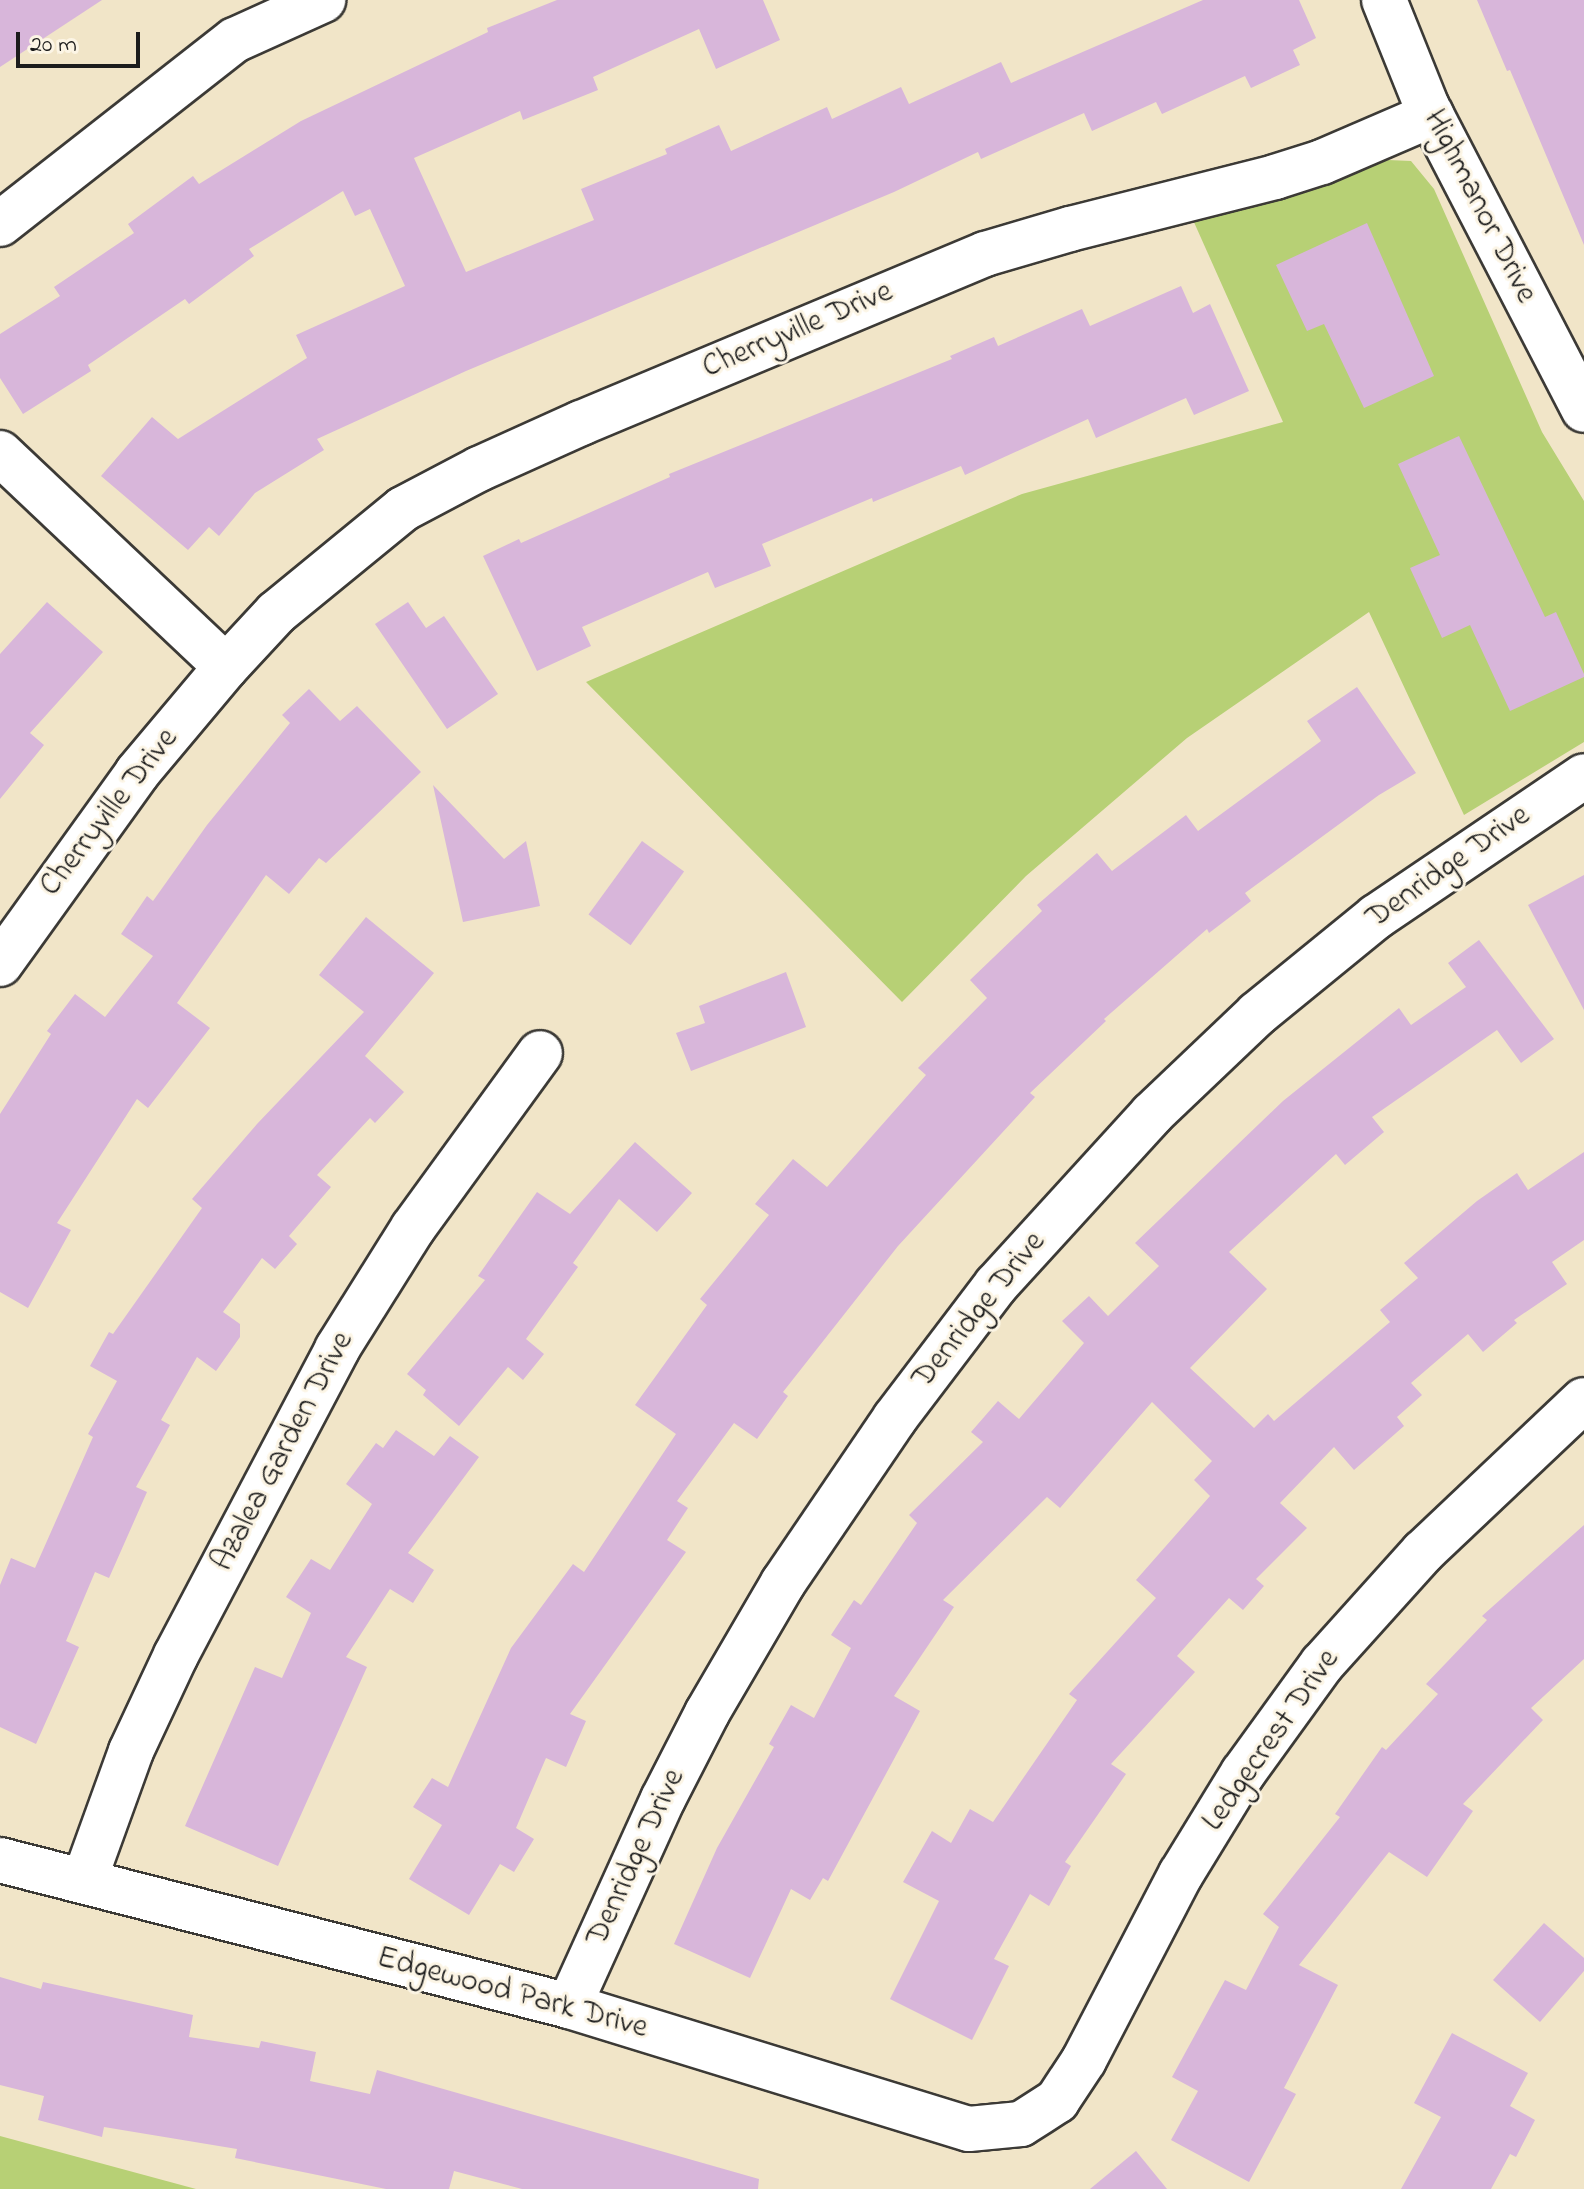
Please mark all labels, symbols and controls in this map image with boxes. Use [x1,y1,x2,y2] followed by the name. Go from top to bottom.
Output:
[20,16,144,66] scale bar
[30,28,77,63] text: 20 m
[1414,104,1544,310] street label: Highmanor Drive
[697,274,899,388] street label: Cherryville Drive
[32,721,188,905] street label: Cherryville Drive
[1360,798,1538,938] street label: Denridge Drive
[905,1225,1055,1397] street label: Denridge Drive
[205,1326,363,1578] street label: Azalea Garden Drive
[1195,1643,1349,1839] street label: Ledgecrest Drive
[579,1763,695,1953] street label: Denridge Drive
[372,1939,652,2049] street label: Edgewood Park Drive

